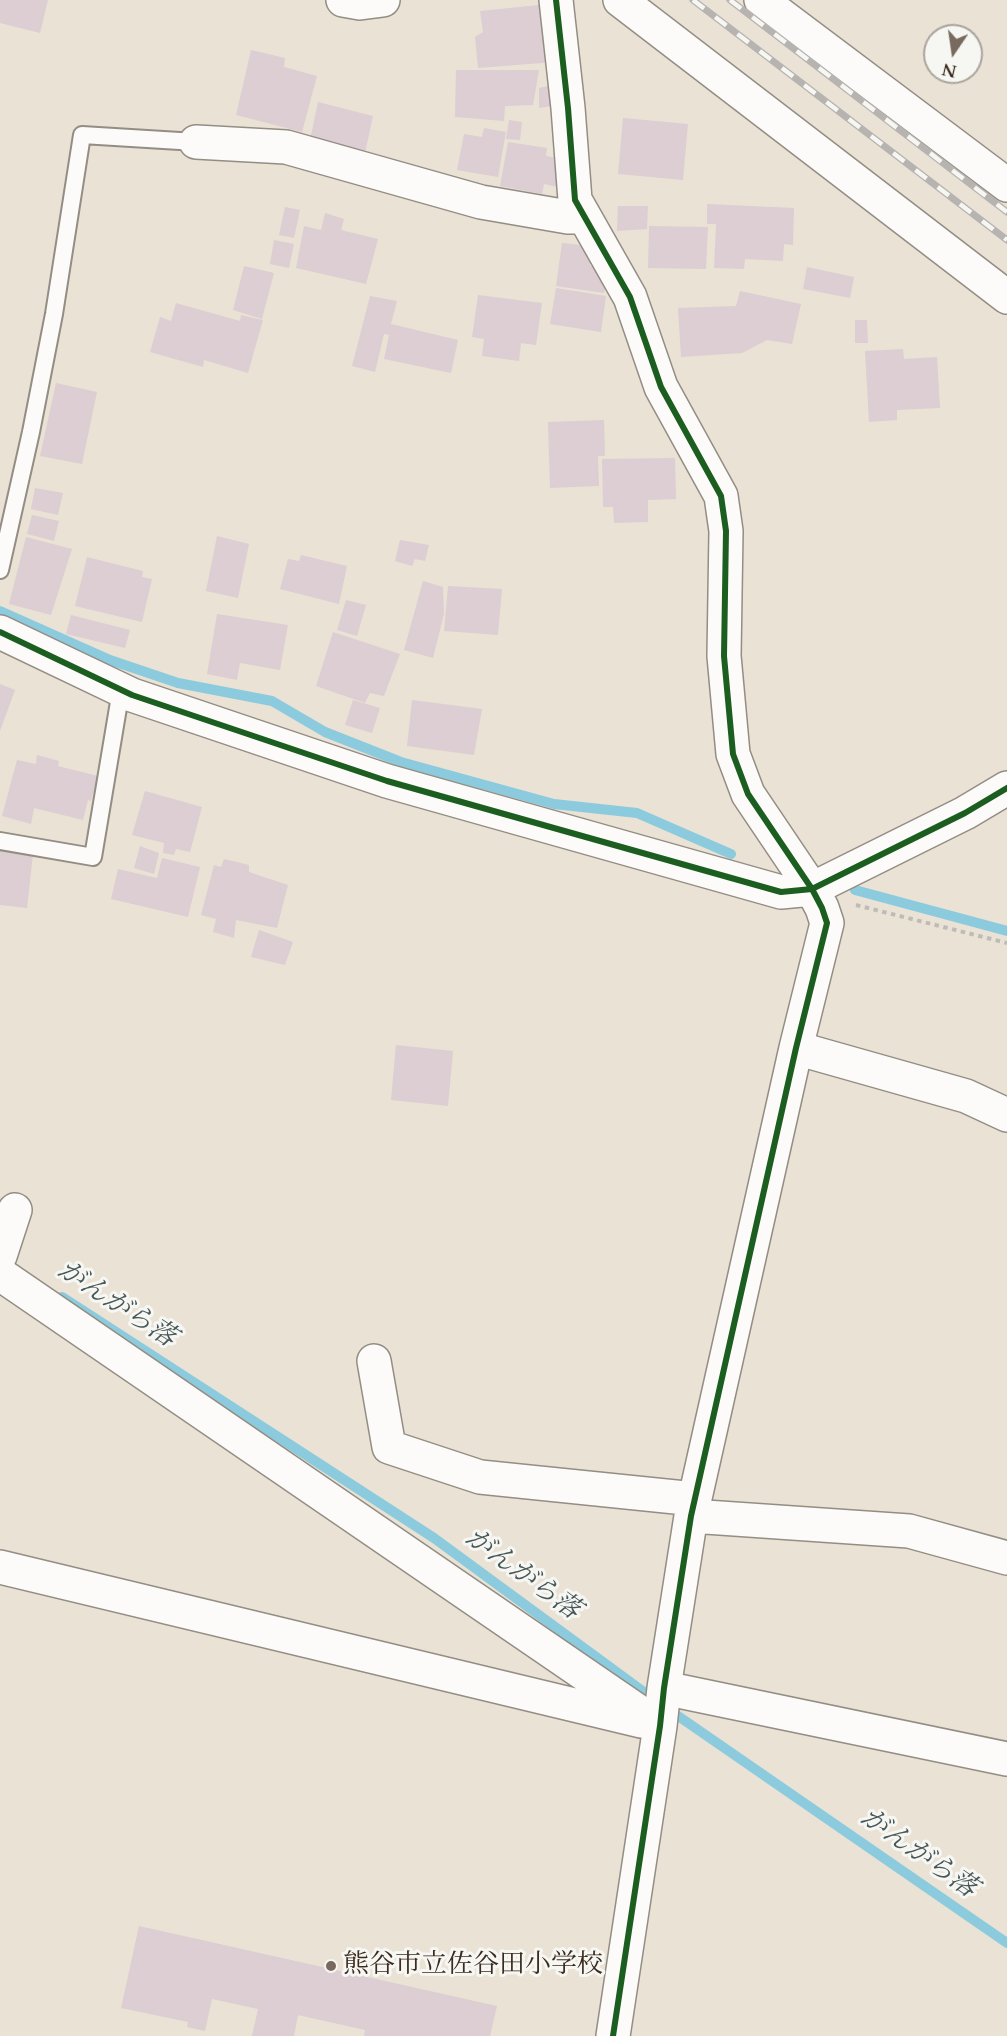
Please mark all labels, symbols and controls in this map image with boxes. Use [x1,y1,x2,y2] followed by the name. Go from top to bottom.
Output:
[923,24,983,84] north arrow
[940,57,959,82] text: N
[51,1255,181,1355] water label: がんがら落
[458,1522,586,1628] water label: がんがら落
[853,1802,983,1906] water label: がんがら落
[343,1950,603,1982] place label: 熊谷市立佐谷田小学校
[324,1959,338,1973] marker: 熊谷市立佐谷田小学校

